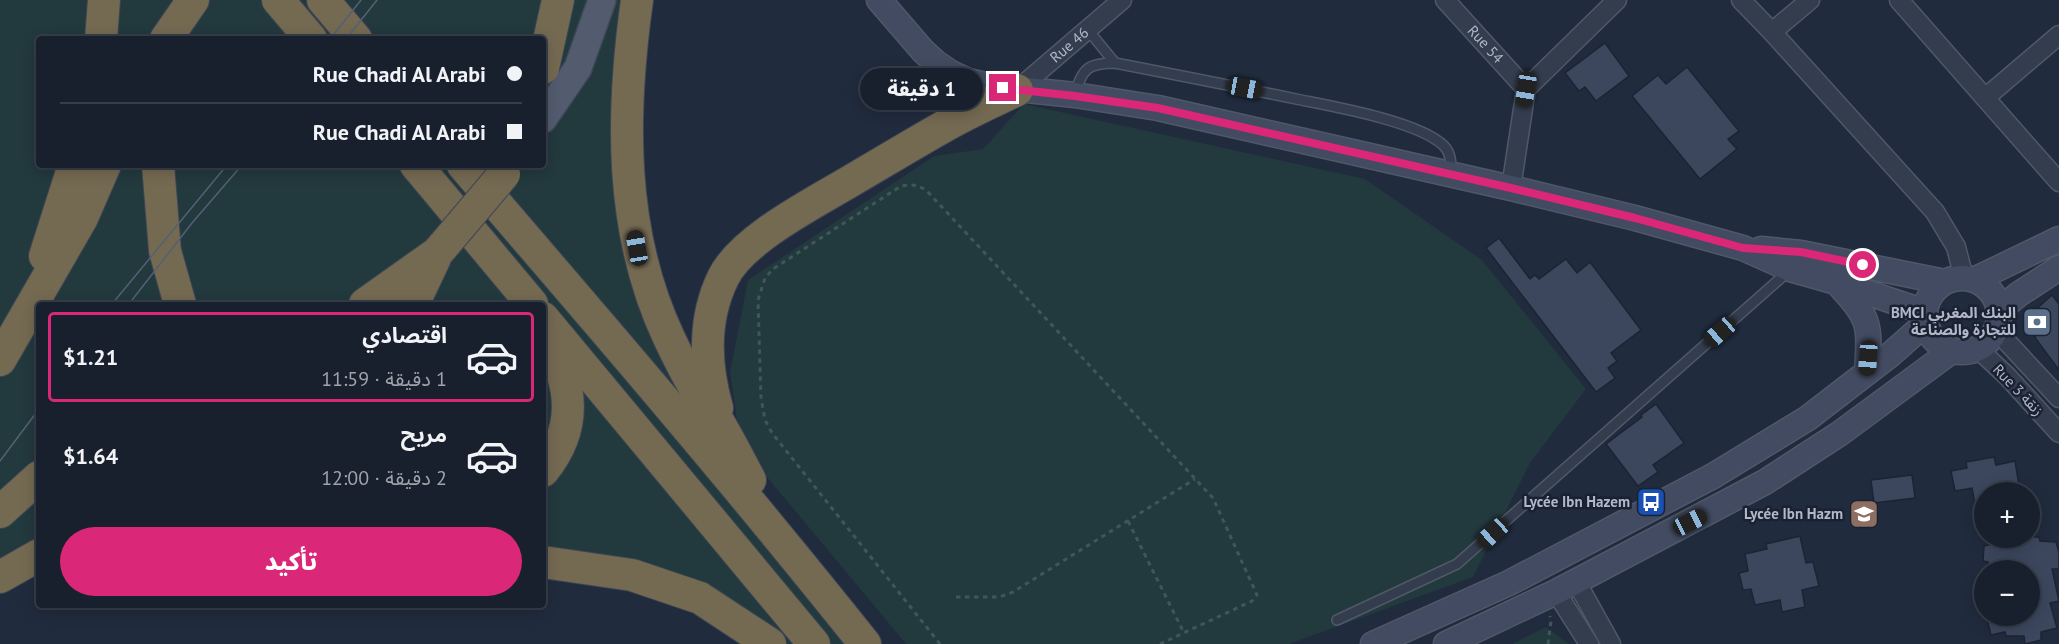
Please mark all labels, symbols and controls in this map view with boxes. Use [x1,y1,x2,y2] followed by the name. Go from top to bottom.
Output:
[1464,21,1508,67] street label: Rue 54
[1046,23,1092,67] street label: Rue 46
[313,60,486,88] text: Rue Chadi Al Arabi
[859,67,982,109] callout: 1 دقيقة
[1514,70,1538,108] car
[989,74,1016,101] route end
[887,76,956,102] text: 1 دقيقة
[1226,76,1264,100] car
[313,118,486,146] text: Rue Chadi Al Arabi
[625,229,649,267] car
[1849,251,1876,278] route start
[1891,303,2016,339] place label: BMCI البنك المغربي للتجارة والصناعة
[2021,306,2053,338] bank icon: BMCI البنك المغربي للتجارة والصناعة
[1701,313,1739,351] car
[362,321,447,349] text: اقتصادي
[465,330,519,384] icon: car
[1858,339,1878,377] car
[63,343,118,371] text: $1.21
[1989,360,2048,419] street label: Rue 3 زنقة
[321,366,447,392] text: 1 دقيقة · 11:59
[401,420,447,448] text: مريح
[465,429,519,483] icon: car
[63,442,118,470] text: $1.64
[321,465,447,491] text: 2 دقيقة · 12:00
[1974,482,2040,626] map controls
[1974,482,2040,548] button: +
[1635,486,1667,518] bus stop icon: Lycée Ibn Hazem
[1523,492,1630,511] place label: Lycée Ibn Hazem
[1848,498,1880,530] school or university icon: Lycée Ibn Hazm
[1744,504,1843,523] place label: Lycée Ibn Hazm
[1670,506,1710,538] car
[1474,514,1512,552] car
[60,527,522,596] button: تأكيد
[1974,560,2040,626] button: −

